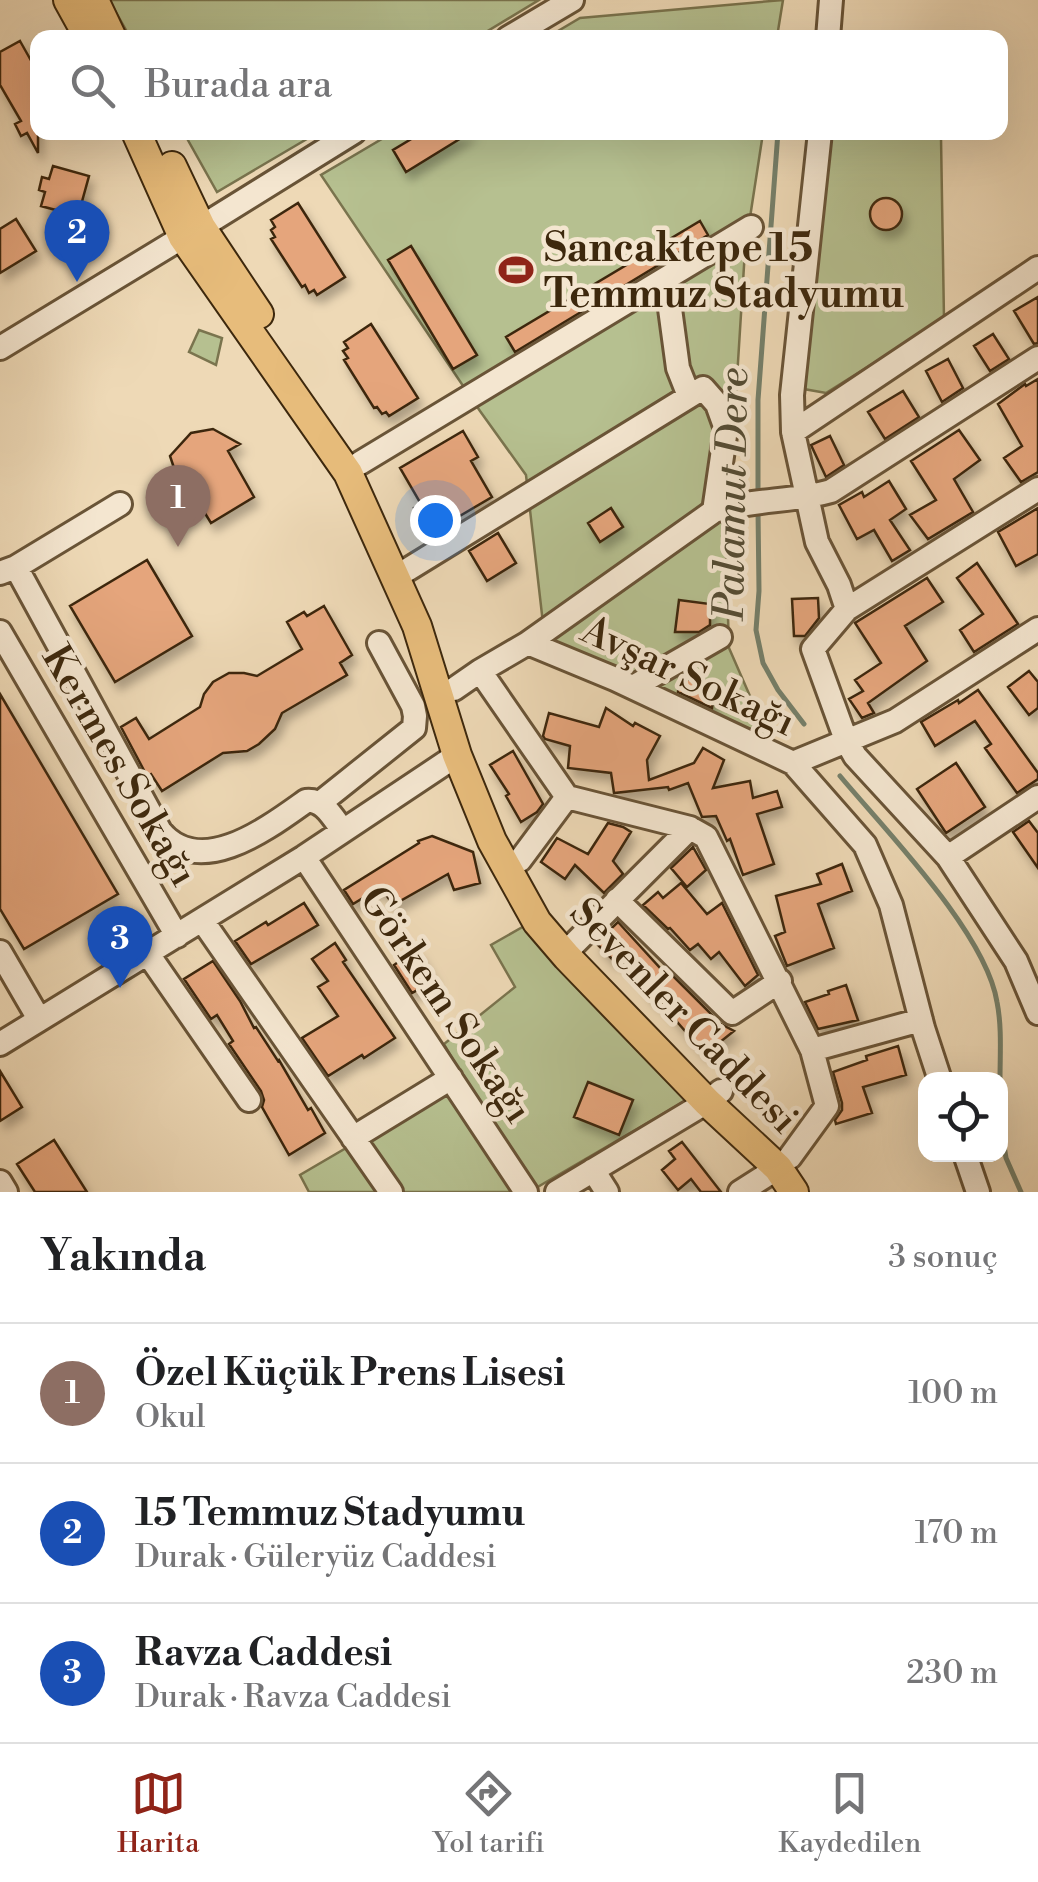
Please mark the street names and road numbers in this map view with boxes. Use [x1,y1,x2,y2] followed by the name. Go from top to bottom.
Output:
[572,605,803,749] street label: Avşar Sokağı
[29,637,208,896] street label: Kermes Sokağı
[347,877,543,1133] street label: Görkem Sokağı
[559,888,809,1145] street label: Sevenler Caddesi

